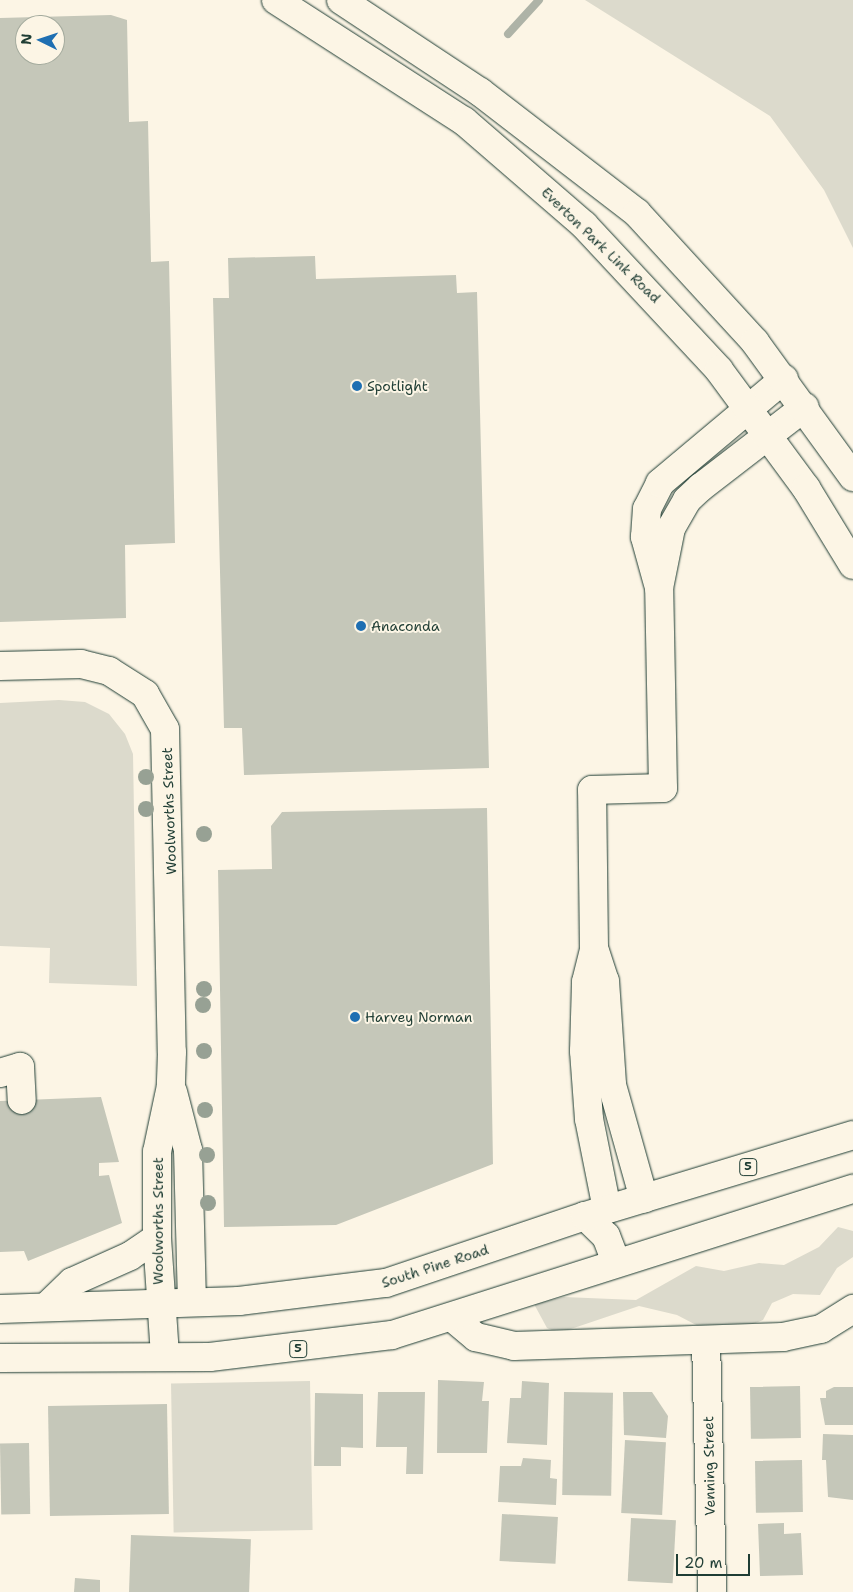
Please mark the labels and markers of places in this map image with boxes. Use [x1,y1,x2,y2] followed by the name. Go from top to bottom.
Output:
[367,378,428,394] place label: Spotlight
[351,380,363,392] marker: Spotlight
[371,618,440,634] place label: Anaconda
[355,620,367,632] marker: Anaconda
[365,1009,472,1025] place label: Harvey Norman
[349,1011,361,1023] marker: Harvey Norman

